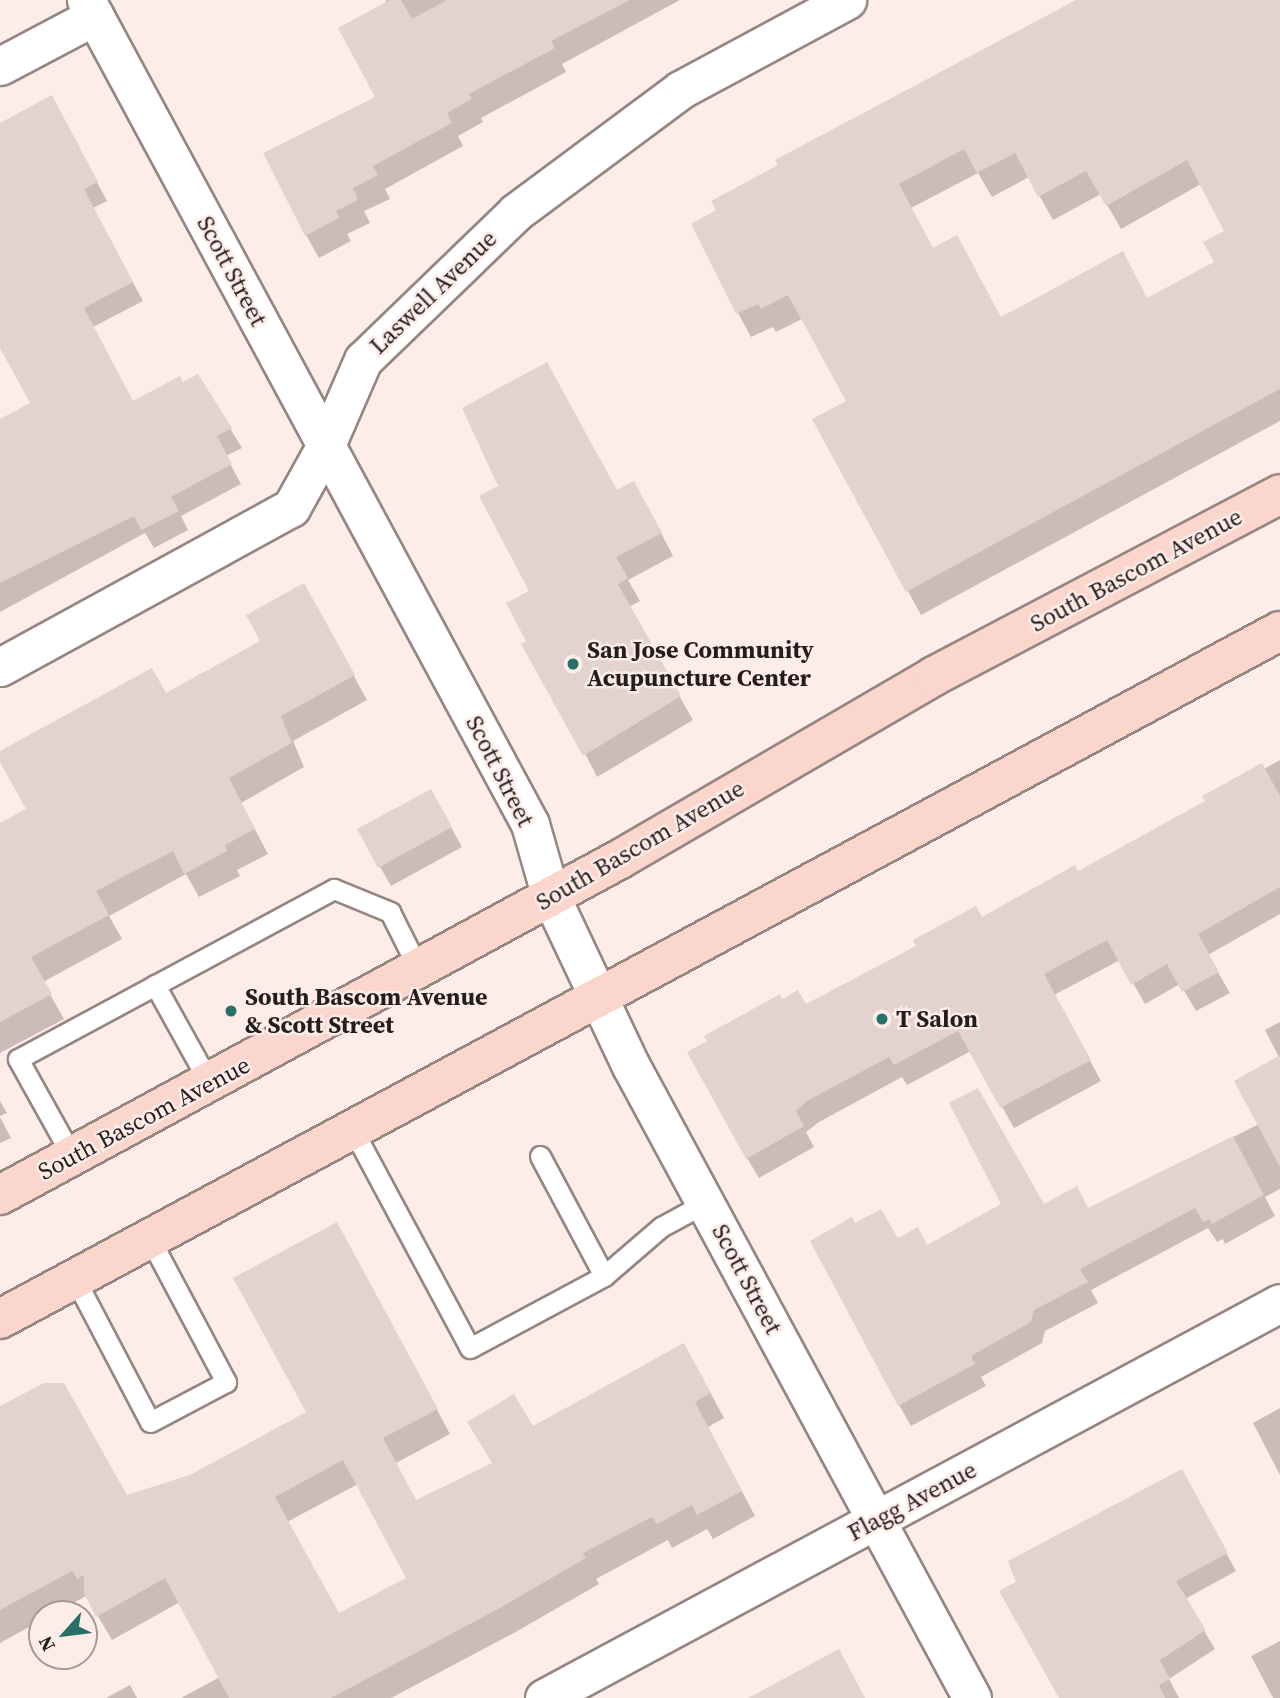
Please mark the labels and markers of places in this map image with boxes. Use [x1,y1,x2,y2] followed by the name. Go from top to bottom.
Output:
[587,636,814,692] place label: San Jose Community Acupuncture Center
[565,656,581,672] marker: San Jose Community Acupuncture Center
[245,983,487,1039] place label: South Bascom Avenue & Scott Street
[223,1003,239,1019] marker: South Bascom Avenue & Scott Street
[896,1005,978,1033] place label: T Salon
[874,1011,890,1027] marker: T Salon

